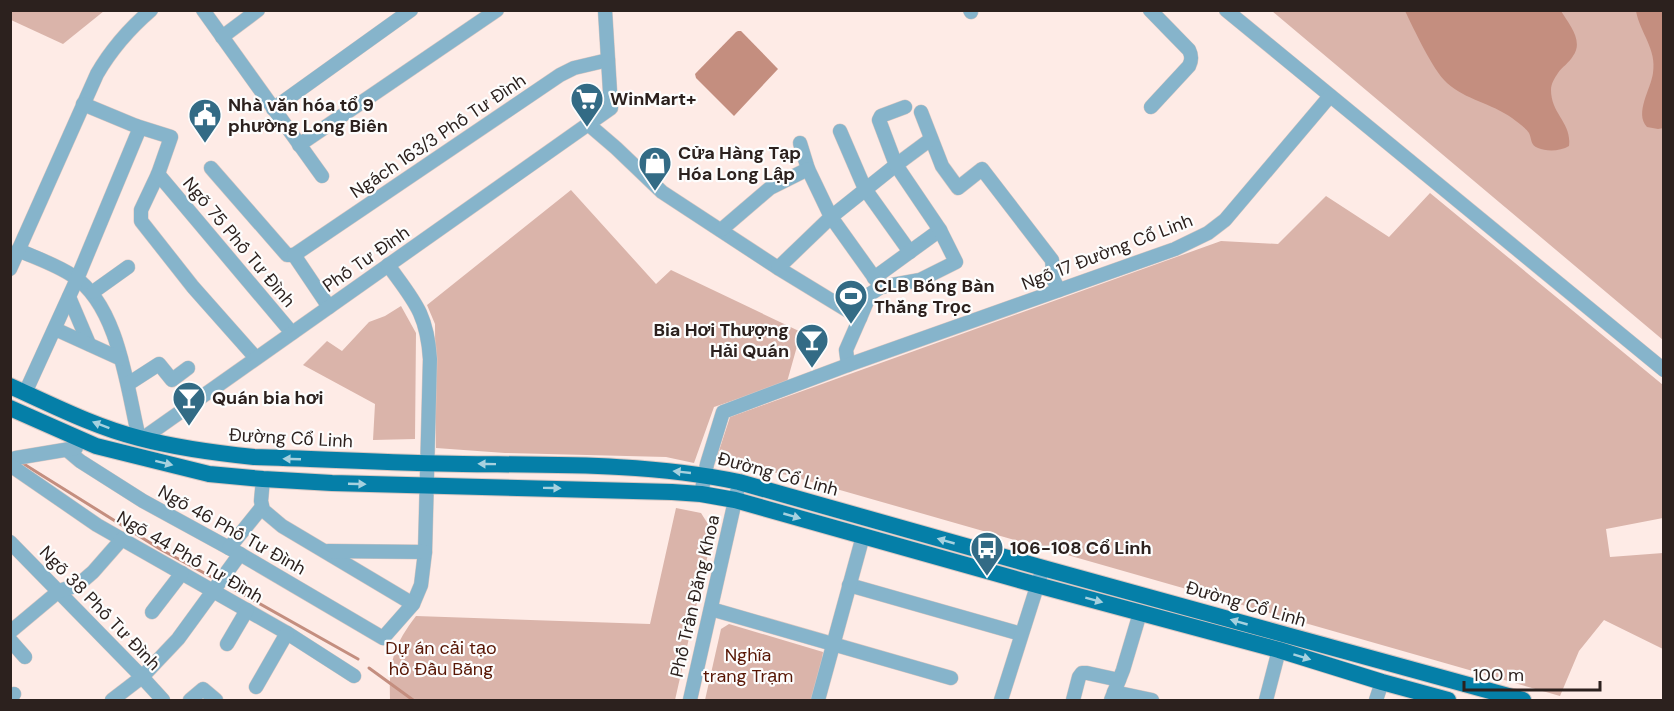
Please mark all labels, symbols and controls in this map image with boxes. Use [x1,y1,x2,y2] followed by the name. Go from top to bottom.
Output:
[346,68,530,204] street label: Ngách 163/3 Phố Tư Đình
[569,81,605,128] supermarket icon: WinMart+
[610,87,696,111] place label: WinMart+
[228,93,388,138] place label: Nhà văn hóa tổ 9 phường Long Biên
[187,97,223,144] public building icon: Nhà văn hóa tổ 9 phường Long Biên
[678,141,801,186] place label: Cửa Hàng Tạp Hóa Long Lập
[637,145,673,192] shop icon: Cửa Hàng Tạp Hóa Long Lập
[177,172,301,312] street label: Ngõ 75 Phố Tư Đình
[1018,208,1196,296] street label: Ngõ 17 Đường Cổ Linh
[318,220,414,298] street label: Phố Tư Đình
[874,274,995,319] place label: CLB Bóng Bàn Thắng Trọc
[833,278,869,325] sports icon: CLB Bóng Bàn Thắng Trọc
[653,318,789,363] place label: Bia Hơi Thượng Hải Quán
[794,322,830,369] bar icon: Bia Hơi Thượng Hải Quán
[171,380,207,427] bar icon: Quán bia hơi
[212,386,323,410] place label: Quán bia hơi
[92,420,110,430] one-way arrow
[228,423,354,453] street label: Đường Cổ Linh
[715,446,841,502] street label: Đường Cổ Linh
[282,454,301,463] one-way arrow
[154,459,173,469] one-way arrow
[477,459,496,469] one-way arrow
[672,467,691,477] one-way arrow
[154,479,310,581] street label: Ngõ 46 Phố Tư Đình
[348,479,367,488] one-way arrow
[543,484,562,493] one-way arrow
[113,505,267,609] street label: Ngõ 44 Phố Tư Đình
[665,512,725,680] street label: Phố Trần Đăng Khoa
[783,512,801,521] one-way arrow
[969,530,1005,577] bus stop icon: 106-108 Cổ Linh
[937,535,955,545] one-way arrow
[1010,536,1152,560] place label: 106-108 Cổ Linh
[34,540,166,676] street label: Ngõ 38 Phố Tư Đình
[1183,575,1309,633] street label: Đường Cổ Linh
[1085,596,1103,605] one-way arrow
[1230,617,1248,627] one-way arrow
[385,636,497,681] park label: Dự án cải tạo hồ Đầu Băng
[703,643,793,688] park label: Nghĩa trang Trạm
[1293,653,1311,662] one-way arrow
[1464,654,1600,692] scale bar
[1473,663,1524,687] text: 100 m

